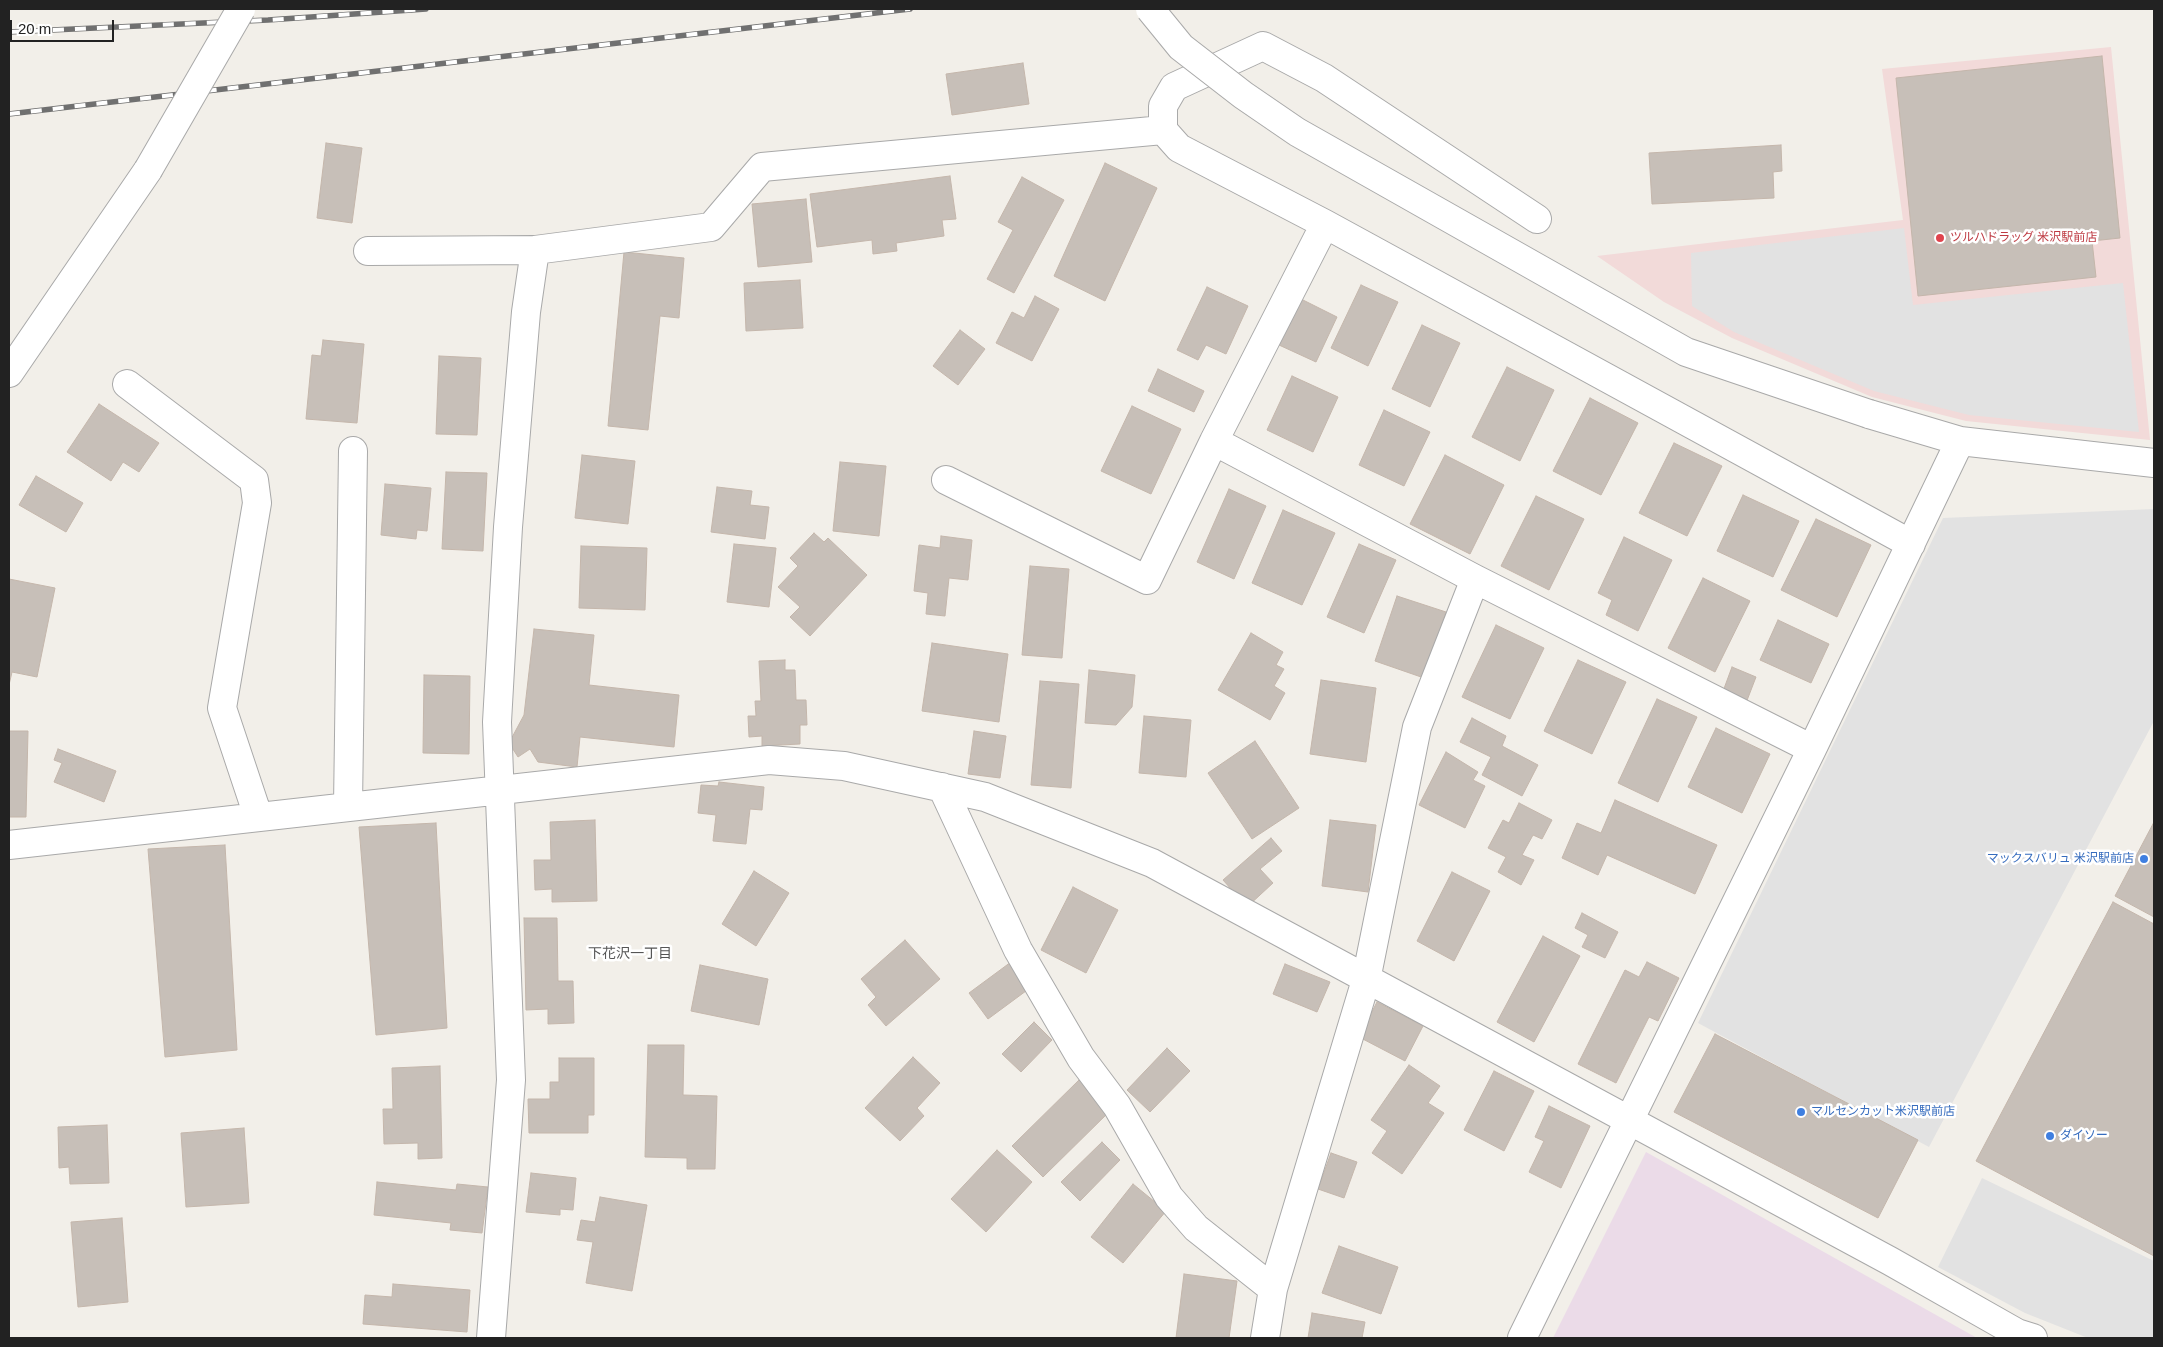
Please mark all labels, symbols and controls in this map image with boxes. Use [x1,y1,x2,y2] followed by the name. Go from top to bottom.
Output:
[12,10,116,42] scale bar
[18,20,51,37] text: 20 m
[1950,231,2097,245] place label: ツルハドラッグ 米沢駅前店
[1934,232,1946,244] marker: ツルハドラッグ 米沢駅前店
[1987,852,2134,866] place label: マックスバリュ 米沢駅前店
[2138,853,2150,865] marker: マックスバリュ 米沢駅前店
[588,946,672,962] district label: 下花沢一丁目
[1811,1105,1955,1119] place label: マルセンカット米沢駅前店
[1795,1106,1807,1118] marker: マルセンカット米沢駅前店
[2060,1129,2108,1143] place label: ダイソー
[2044,1130,2056,1142] marker: ダイソー

